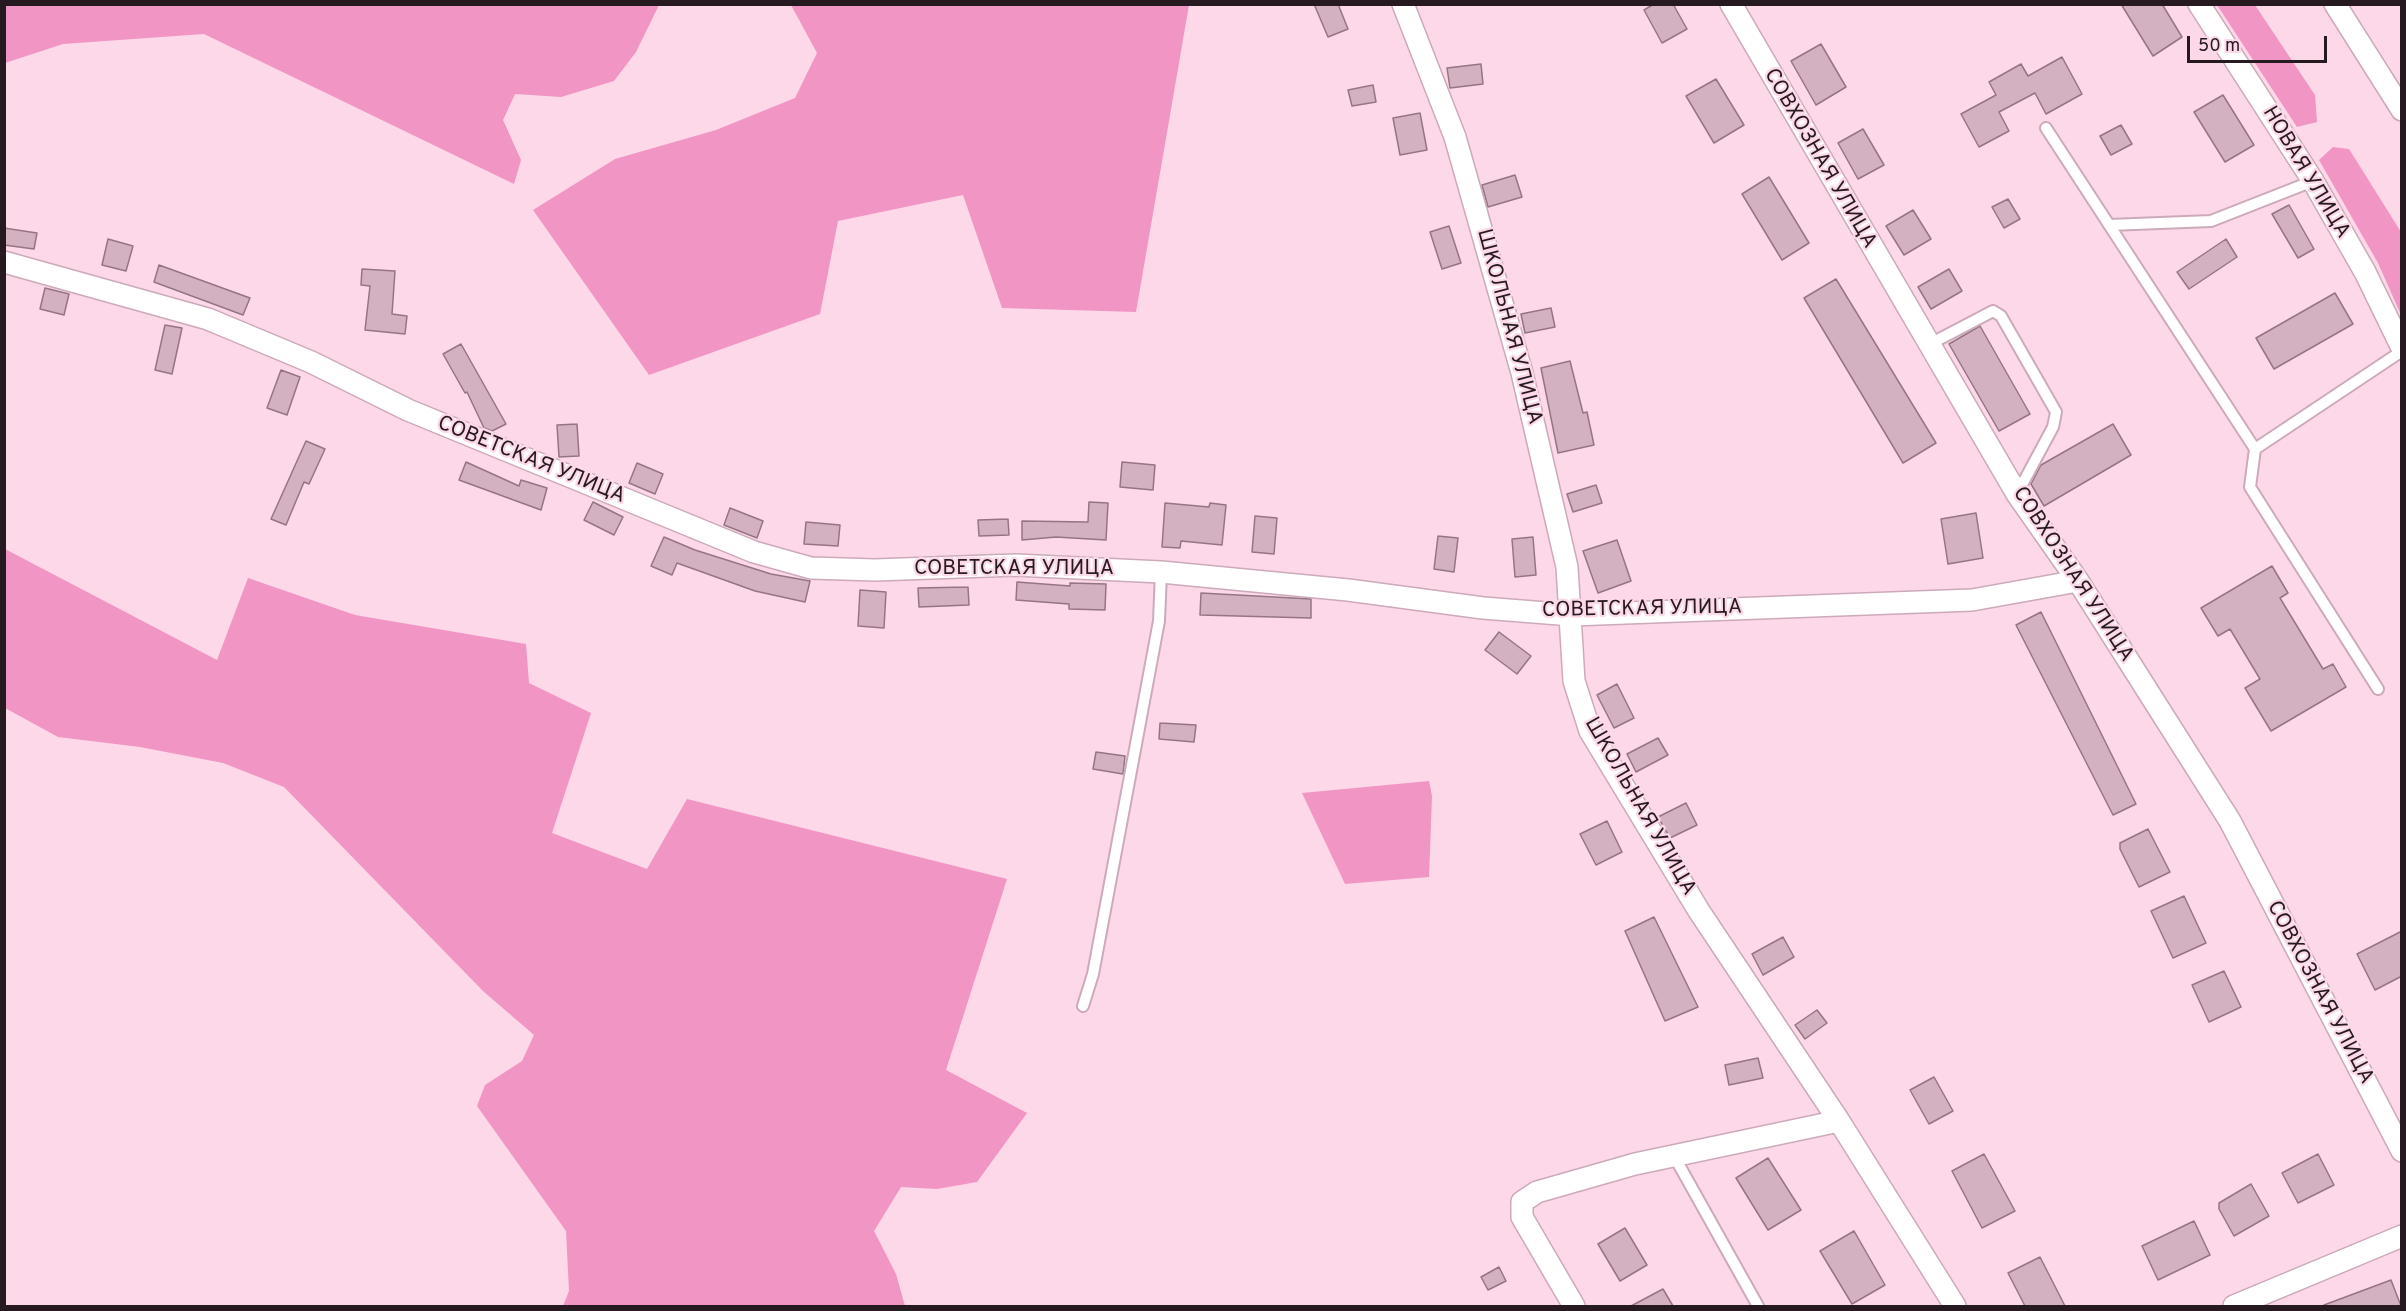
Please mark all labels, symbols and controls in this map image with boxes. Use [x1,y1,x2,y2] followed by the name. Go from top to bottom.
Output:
[2190,24,2330,62] scale bar
[2198,35,2240,58] text: 50 m
[1757,65,1881,253] street label: СОВХОЗНАЯ УЛИЦА
[2256,102,2354,244] street label: НОВАЯ УЛИЦА
[1470,226,1546,428] street label: ШКОЛЬНАЯ УЛИЦА
[433,412,629,510] street label: СОВЕТСКАЯ УЛИЦА
[2006,483,2138,667] street label: СОВХОЗНАЯ УЛИЦА
[914,557,1114,583] street label: СОВЕТСКАЯ УЛИЦА
[1542,596,1742,624] street label: СОВЕТСКАЯ УЛИЦА
[1578,713,1700,901] street label: ШКОЛЬНАЯ УЛИЦА
[2260,897,2378,1089] street label: СОВХОЗНАЯ УЛИЦА

